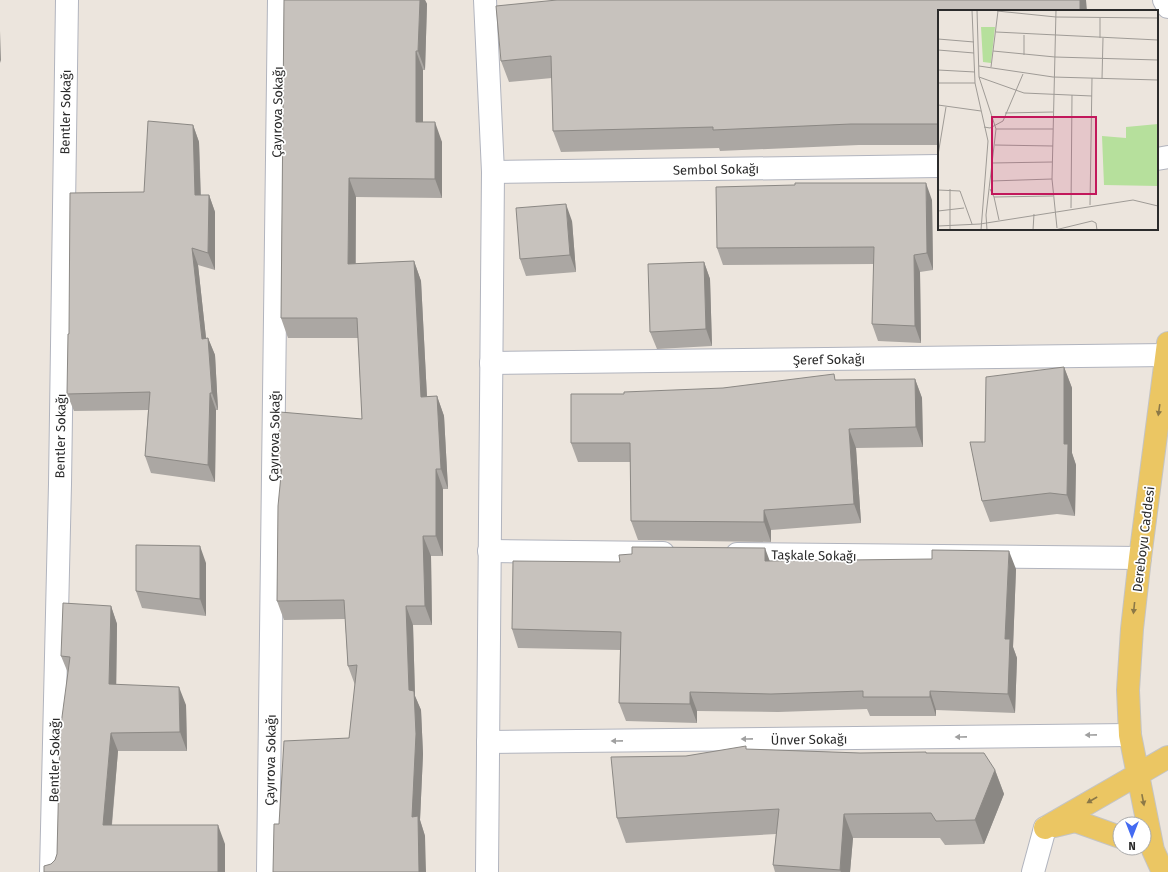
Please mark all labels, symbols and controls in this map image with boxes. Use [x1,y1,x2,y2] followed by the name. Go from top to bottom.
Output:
[938,10,1158,230] inset map
[269,66,286,158] street label: Çayırova Sokağı
[57,69,74,155] street label: Bentler Sokağı
[673,161,759,178] street label: Sembol Sokağı
[793,351,865,368] street label: Şeref Sokağı
[266,390,283,482] street label: Çayırova Sokağı
[52,393,69,479] street label: Bentler Sokağı
[1156,404,1162,416] one-way arrow
[1130,485,1157,593] street label: Dereboyu Caddesi
[771,547,857,564] street label: Taşkale Sokağı
[1131,602,1137,614] one-way arrow
[262,714,279,806] street label: Çayırova Sokağı
[46,717,63,803] street label: Bentler Sokağı
[771,730,847,748] street label: Ünver Sokağı
[1084,732,1097,738] one-way arrow
[954,734,967,740] one-way arrow
[740,736,753,742] one-way arrow
[610,738,623,744] one-way arrow
[1141,794,1147,806] one-way arrow
[1086,797,1098,804] one-way arrow
[1112,816,1152,856] north arrow
[1128,839,1136,852] text: N

